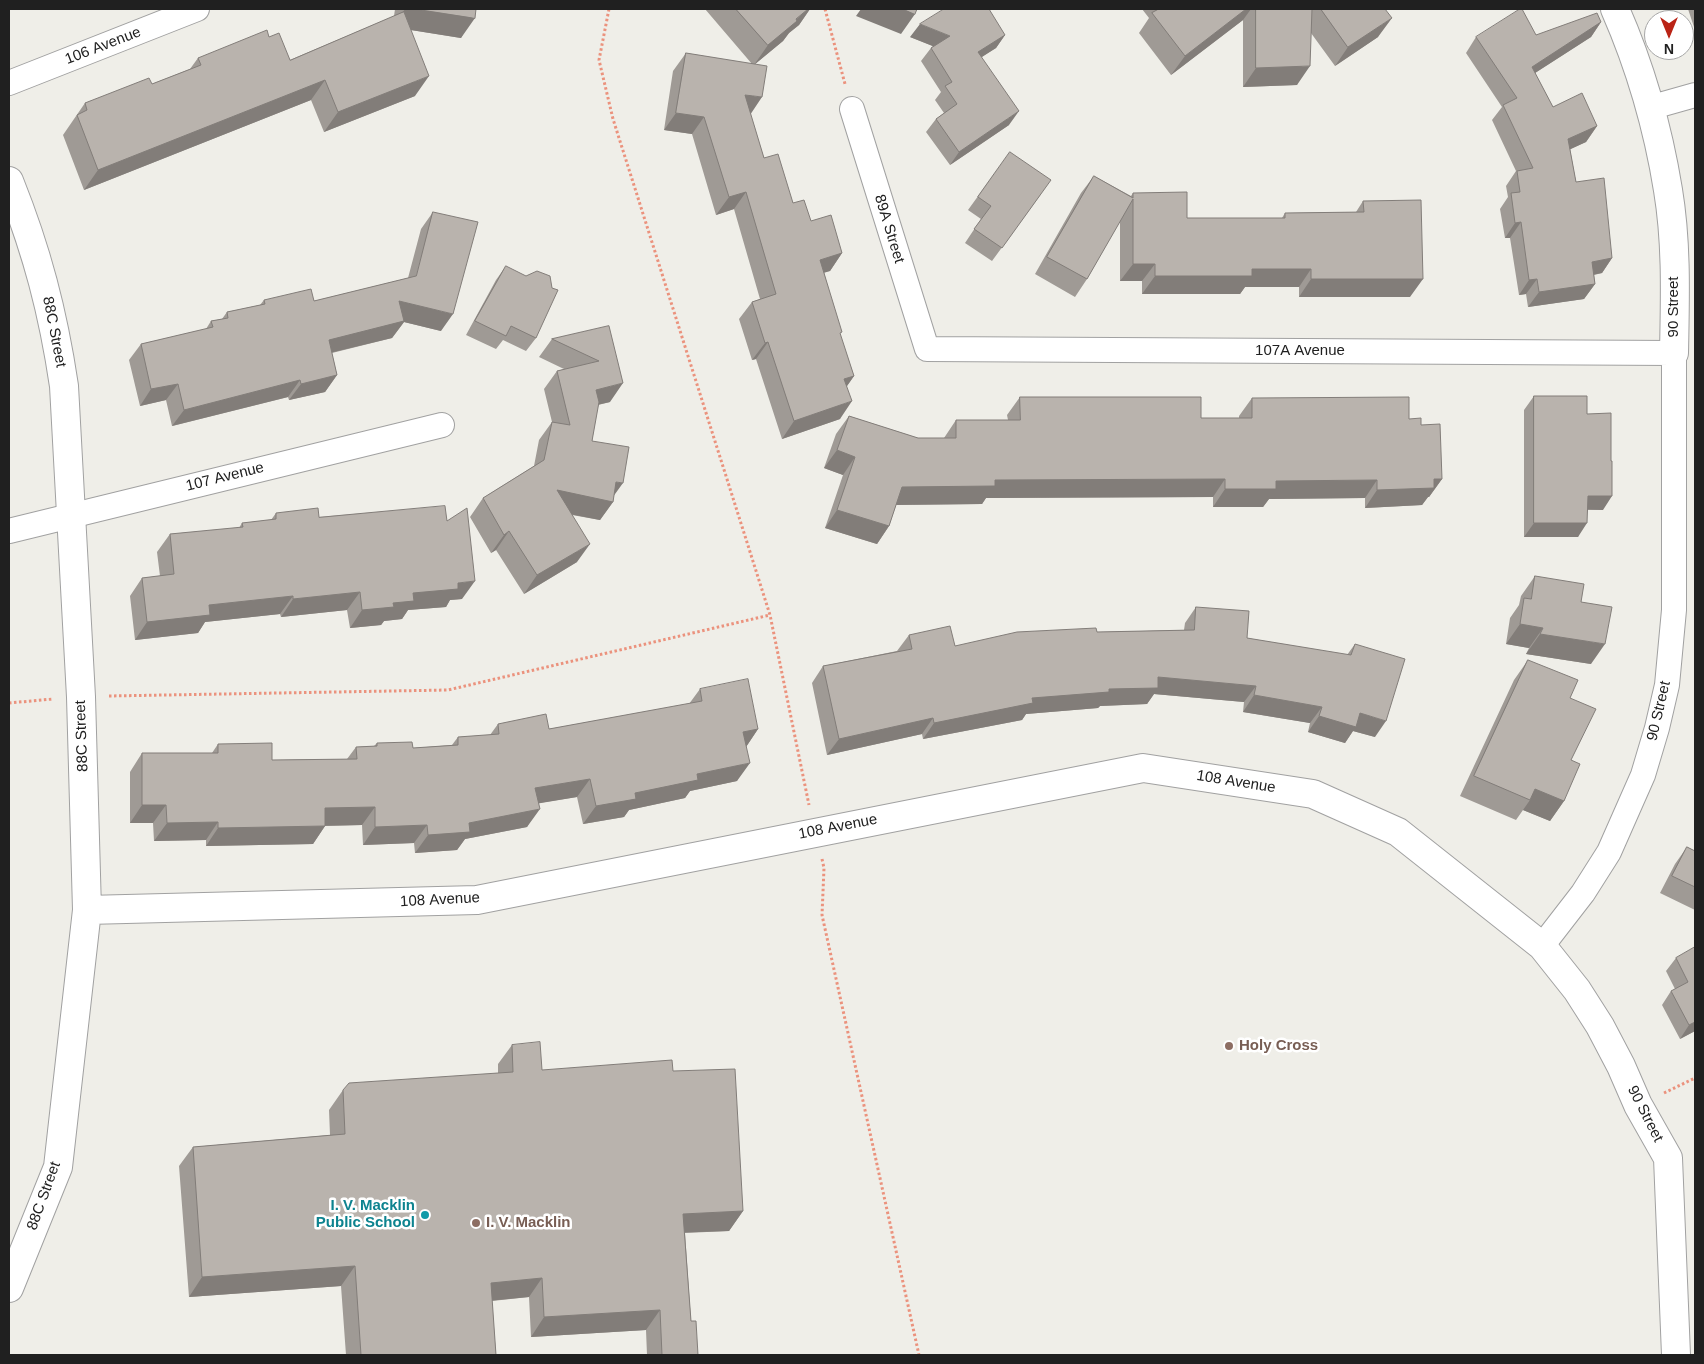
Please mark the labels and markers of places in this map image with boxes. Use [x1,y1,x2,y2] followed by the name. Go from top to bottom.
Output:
[1239,1037,1318,1055] place label: Holy Cross
[1223,1040,1235,1052] marker: Holy Cross
[316,1197,415,1232] place label: I. V. Macklin Public School
[419,1209,431,1221] marker: I. V. Macklin Public School
[486,1214,570,1232] place label: I. V. Macklin
[470,1217,482,1229] marker: I. V. Macklin

